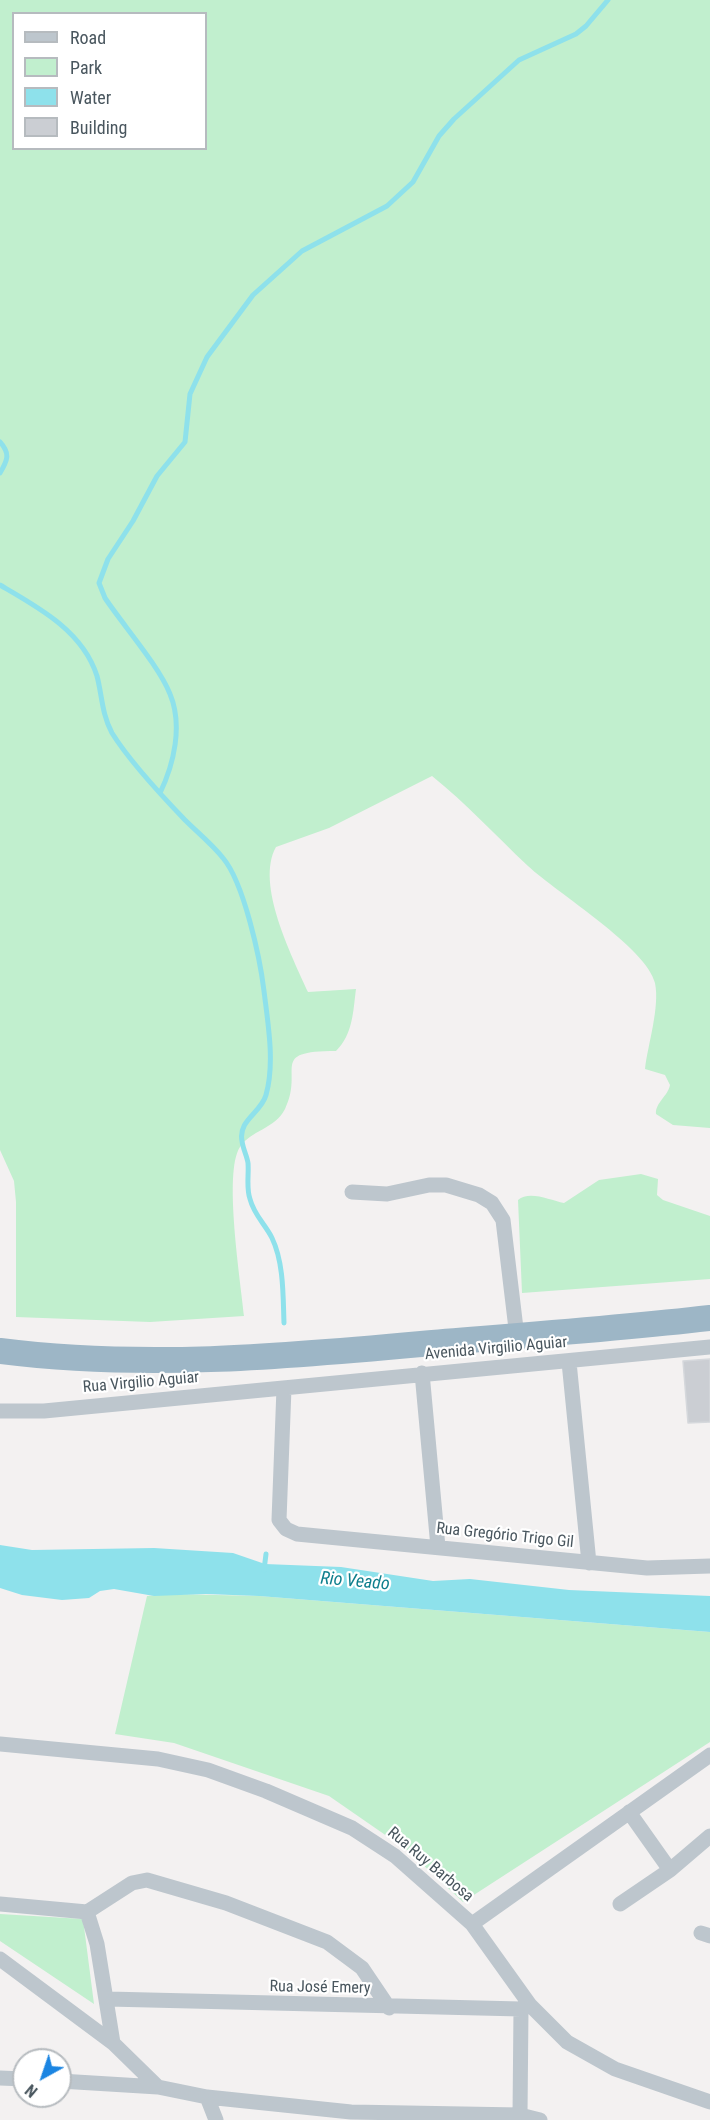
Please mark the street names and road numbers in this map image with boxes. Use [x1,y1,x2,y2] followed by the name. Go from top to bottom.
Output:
[424,1333,568,1365] street label: Avenida Virgilio Aguiar
[82,1368,200,1398] street label: Rua Virgilio Aguiar
[435,1519,575,1553] street label: Rua Gregório Trigo Gil
[383,1823,477,1907] street label: Rua Ruy Barbosa
[269,1978,371,1998] street label: Rua José Emery

